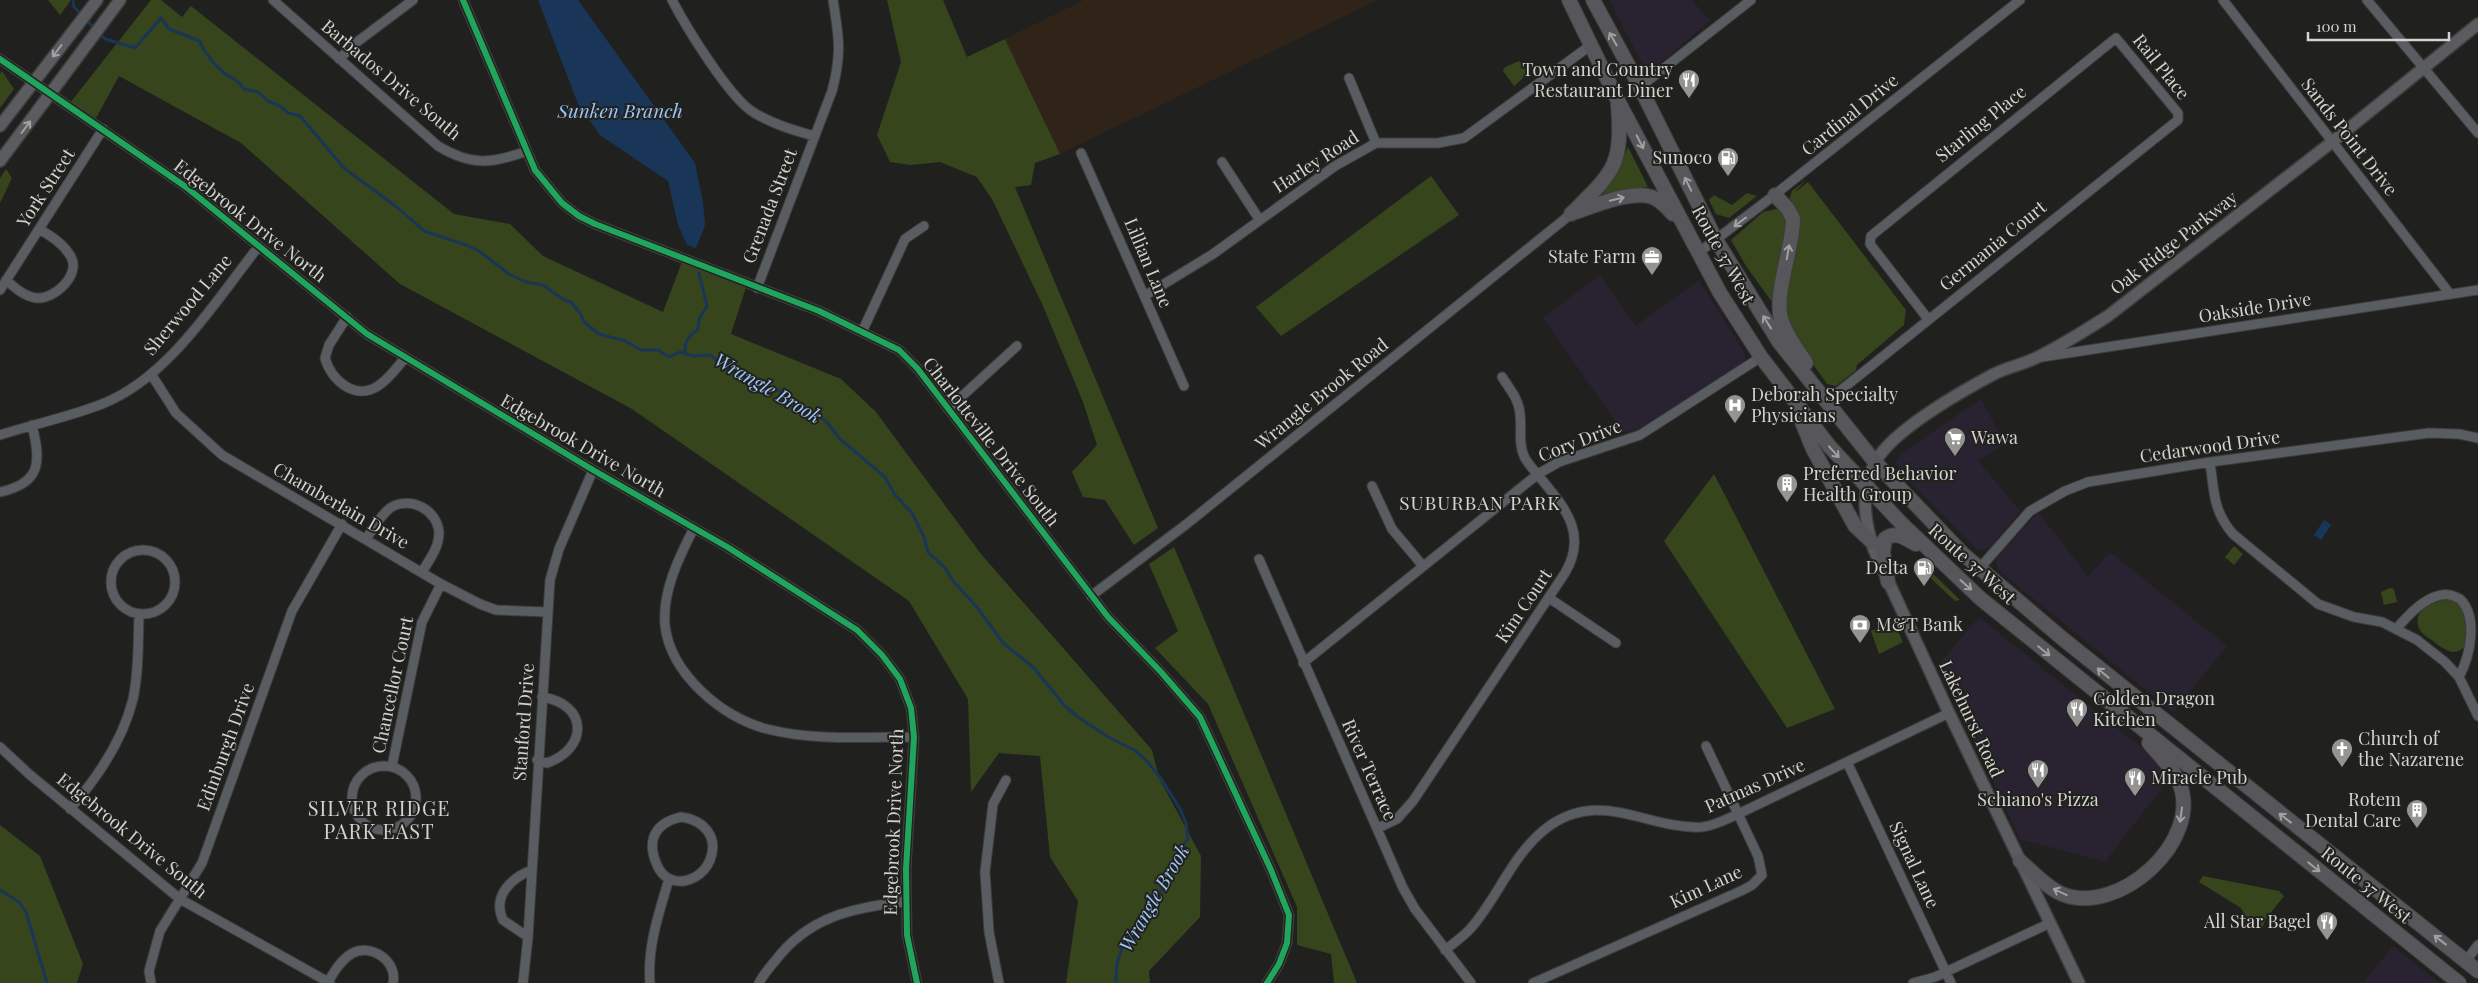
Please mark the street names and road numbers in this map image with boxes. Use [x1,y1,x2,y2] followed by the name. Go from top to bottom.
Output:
[317,14,467,145] street label: Barbados Drive South
[2128,29,2196,104] street label: Rail Place
[1796,68,1903,161] street label: Cardinal Drive
[2296,73,2403,200] street label: Sands Point Drive
[1930,79,2031,167] street label: Starling Place
[1268,124,1364,198] street label: Harley Road
[10,143,80,232] street label: York Street
[736,144,802,266] street label: Grenada Street
[170,153,332,288] street label: Edgebrook Drive North
[2105,185,2242,300] street label: Oak Ridge Parkway
[1934,194,2051,296] street label: Germania Court
[1687,201,1761,309] street label: Route 37 West
[1119,214,1179,311] street label: Lillian Lane
[138,249,237,360] street label: Sherwood Lane
[2197,286,2313,328] street label: Oakside Drive
[1249,332,1393,455] street label: Wrangle Brook Road
[918,352,1066,531] street label: Charlotteville Drive South
[496,388,671,503] street label: Edgebrook Drive North
[1535,413,1625,467] street label: Cory Drive
[2138,424,2282,468] street label: Cedarwood Drive
[269,456,414,554] street label: Chamberlain Drive
[1924,518,2022,609] street label: Route 37 West
[1490,563,1557,647] street label: Kim Court
[366,613,418,756] street label: Chancellor Court
[1934,656,2010,782] street label: Lakehurst Road
[507,662,539,782] street label: Stanford Drive
[191,679,259,814] street label: Edinburgh Drive
[1337,715,1403,824] street label: River Terrace
[878,728,908,916] street label: Edgebrook Drive North
[1701,752,1808,818] street label: Patmas Drive
[52,767,213,904] street label: Edgebrook Drive South
[1884,817,1945,912] street label: Signal Lane
[2316,840,2417,928] street label: Route 37 West
[1666,859,1746,913] street label: Kim Lane

